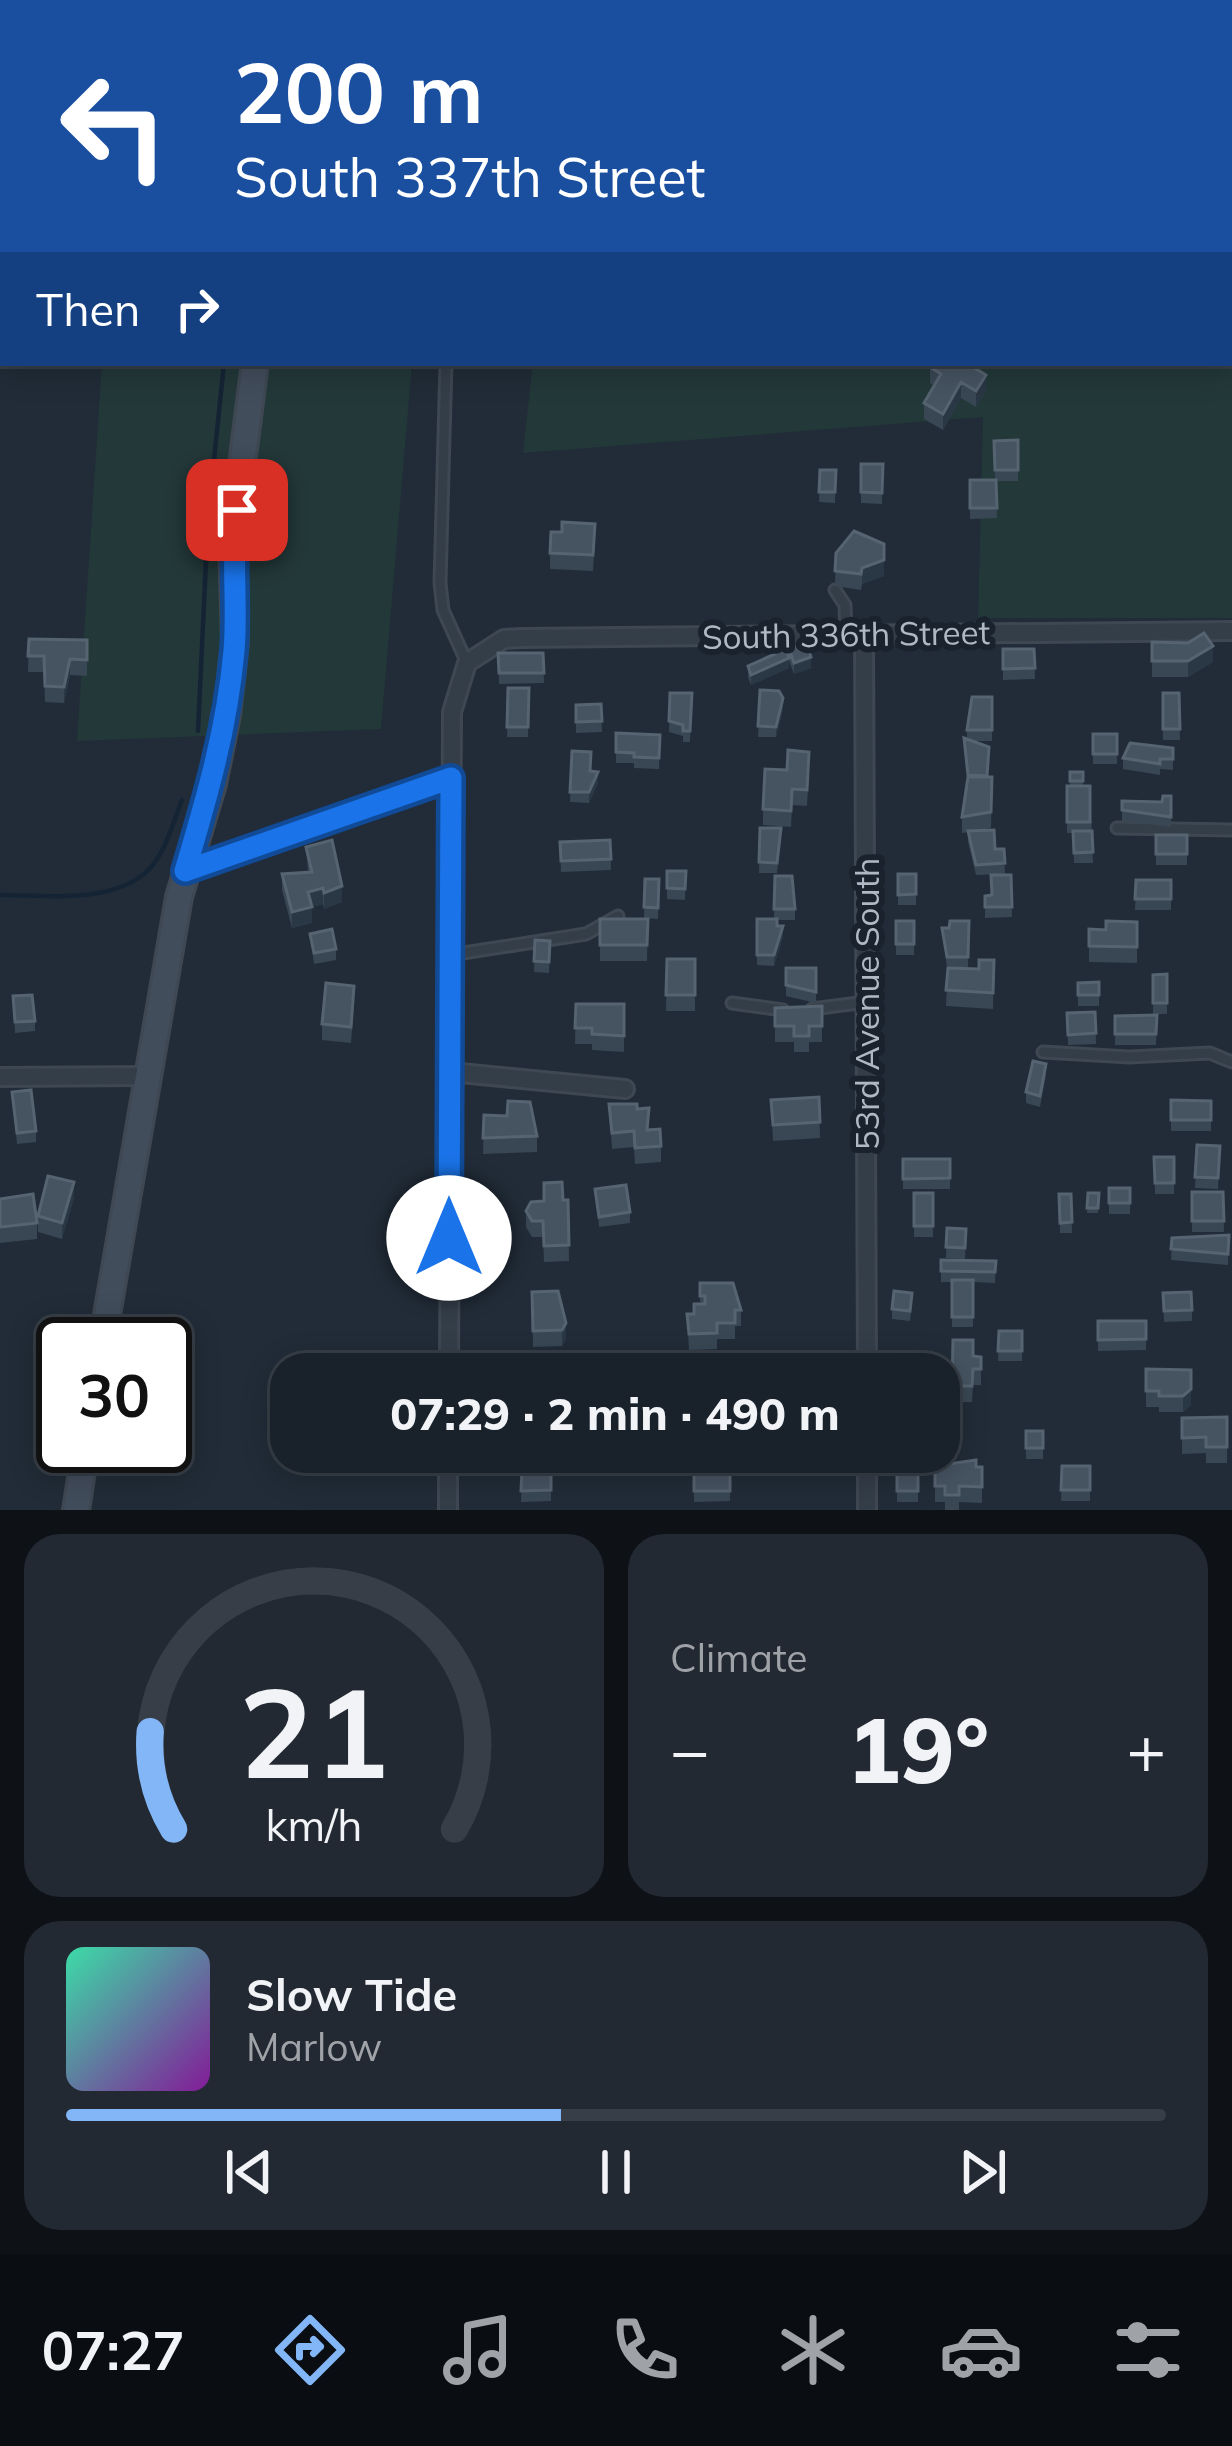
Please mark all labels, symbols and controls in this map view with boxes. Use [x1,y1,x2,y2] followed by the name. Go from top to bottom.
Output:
[234,39,484,144] text: 200 m
[36,48,192,204] icon: left
[234,143,705,211] text: South 337th Street
[164,276,230,342] icon: right
[36,281,140,337] text: Then
[186,459,288,561] pin
[204,477,270,543] icon: arrive
[702,611,990,657] street label: South 336th Street
[846,858,887,1150] street label: 53rd Avenue South
[386,1175,512,1301] position arrow
[36,1317,192,1473] speed limit sign: 30
[390,1385,840,1441] text: 07:29 · 2 min · 490 m
[670,1633,808,1682] text: Climate
[239,1653,389,1809] text: 21
[847,1693,989,1806] text: 19°
[670,1708,710,1791] text: −
[1126,1708,1166,1791] text: +
[265,1797,363,1851] text: km/h
[246,1966,457,2022] text: Slow Tide
[246,2022,382,2071] text: Marlow
[216,2139,282,2205] icon: previous
[583,2139,649,2205] icon: pause
[950,2139,1016,2205] icon: next
[268,2308,352,2392] icon: directions
[436,2308,520,2392] icon: music
[603,2308,687,2392] icon: phone
[771,2308,855,2392] icon: climate
[939,2308,1023,2392] icon: car
[1106,2308,1190,2392] icon: filters
[42,2316,185,2384] text: 07:27

